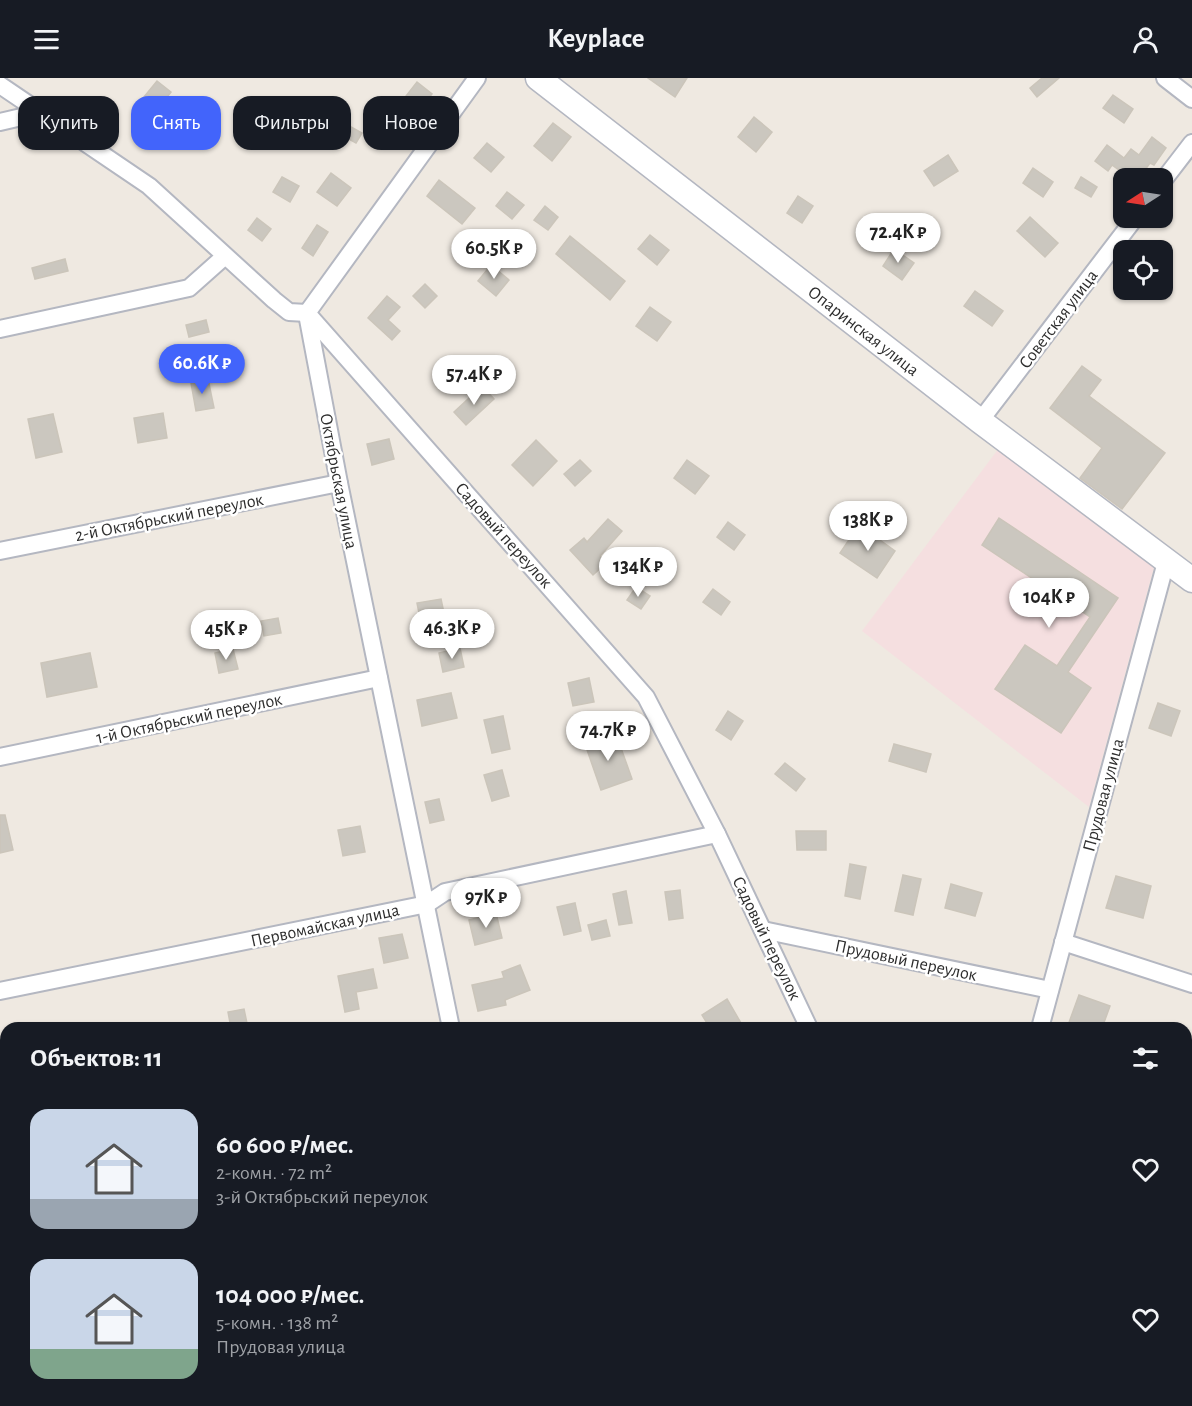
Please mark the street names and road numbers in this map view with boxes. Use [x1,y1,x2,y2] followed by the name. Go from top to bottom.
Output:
[1016,267,1102,372] street label: Советская улица
[804,283,922,380] street label: Опаринская улица
[316,412,361,551] street label: Октябрьская улица
[451,479,556,592] street label: Садовый переулок
[73,490,266,545] street label: 2-й Октябрьский переулок
[94,689,284,747] street label: 1-й Октябрьский переулок
[1080,737,1128,854] street label: Прудовая улица
[728,874,804,1004] street label: Садовый переулок
[249,901,401,951] street label: Первомайская улица
[833,937,979,985] street label: Прудовый переулок

